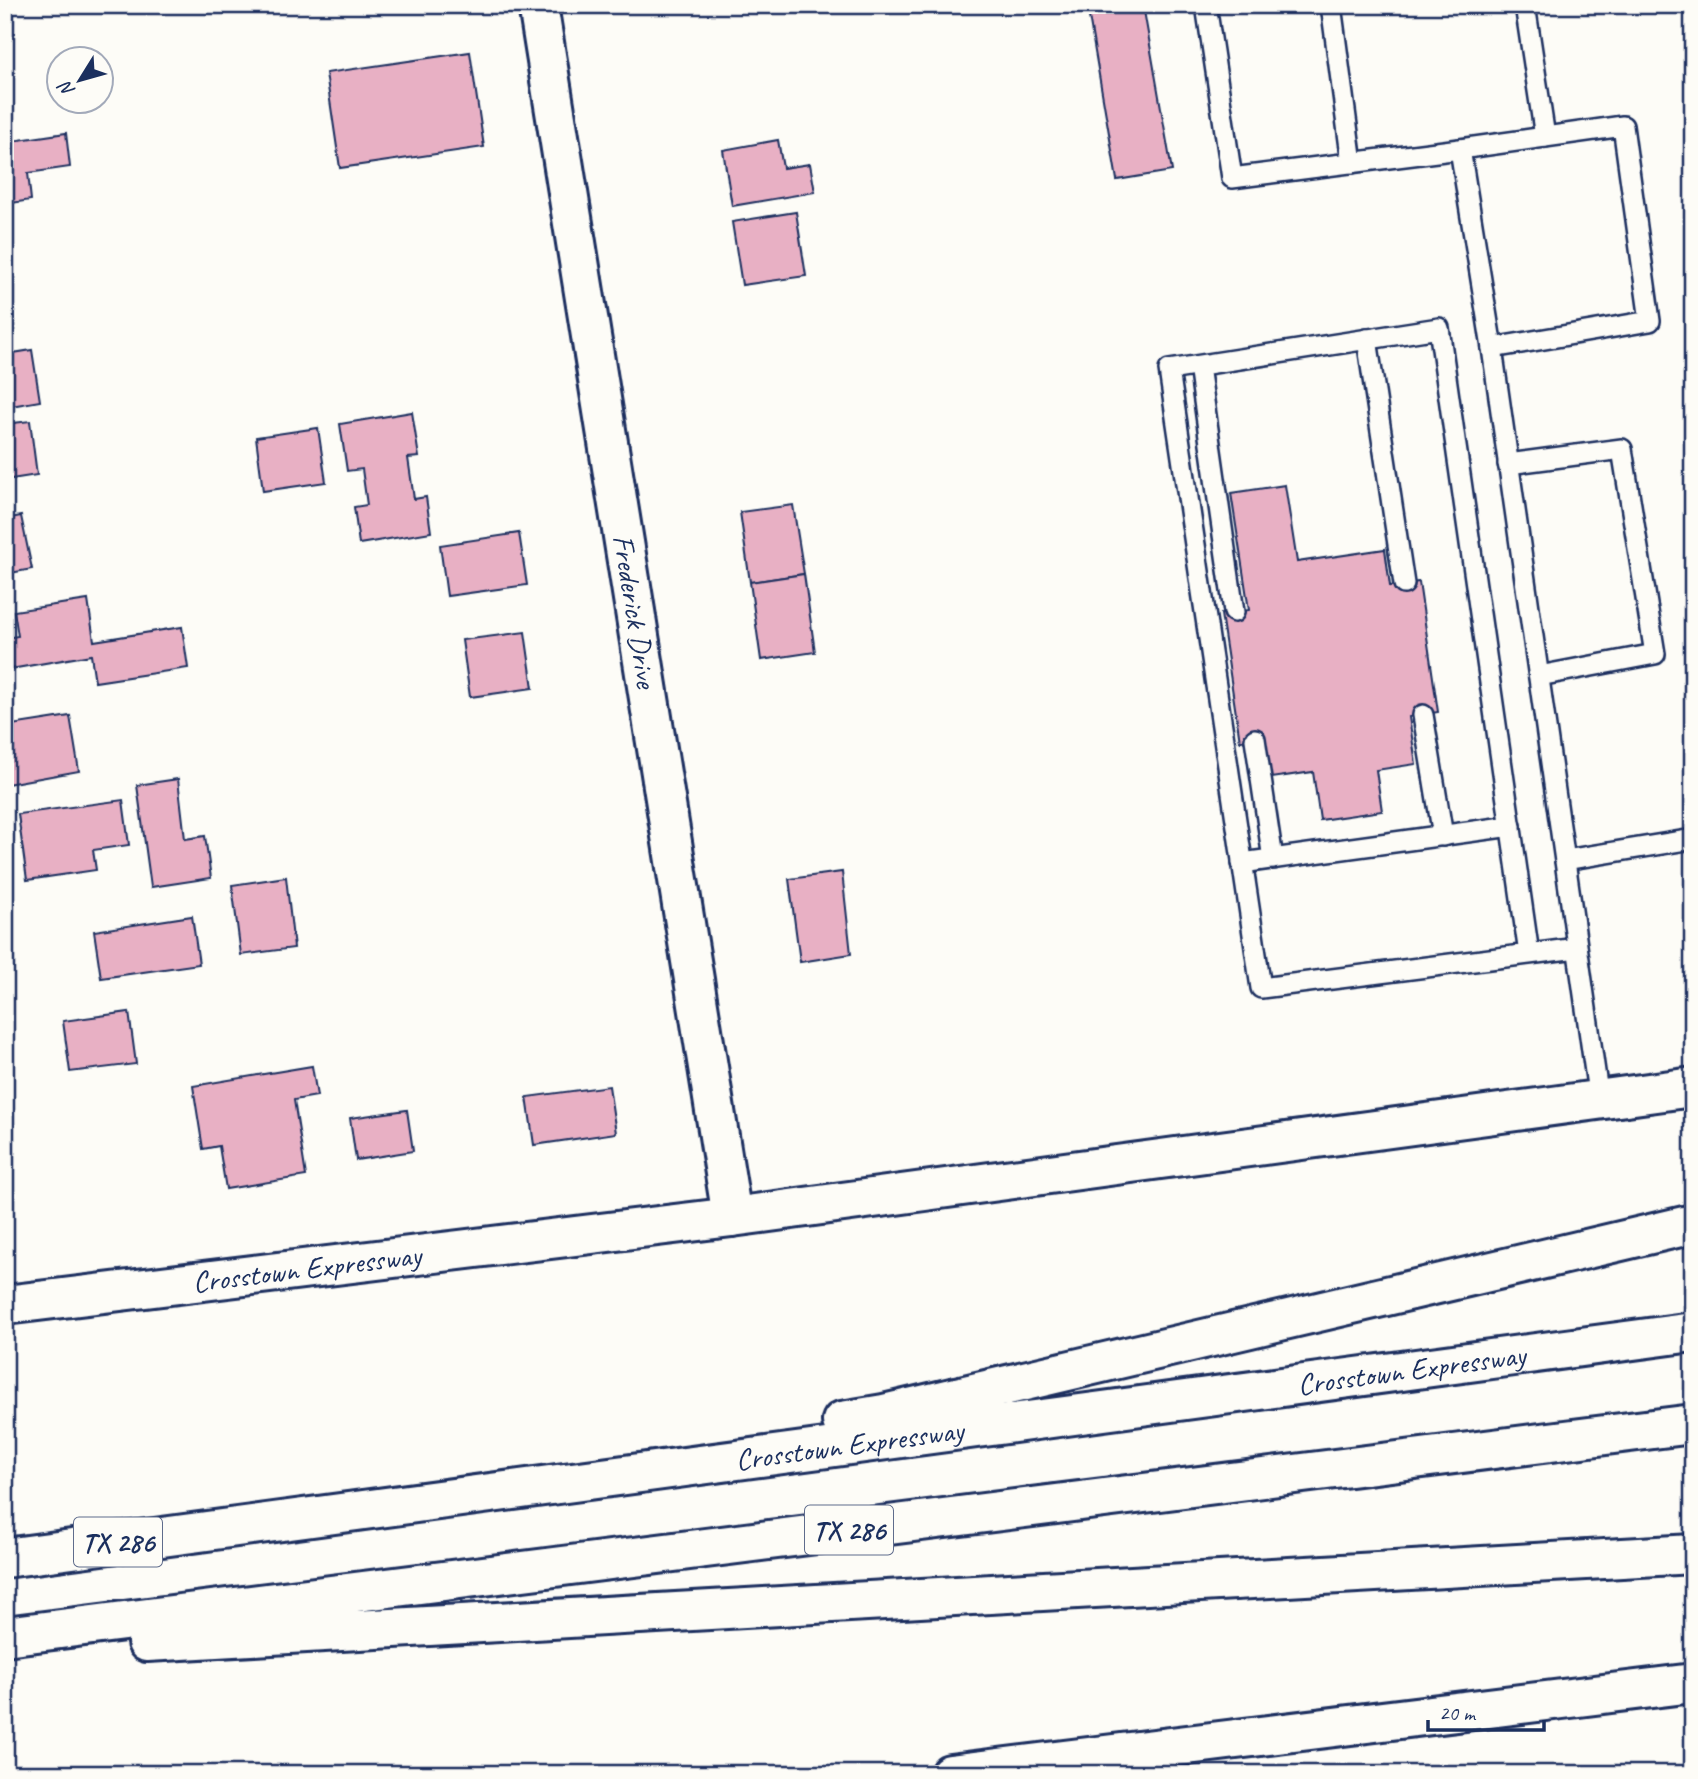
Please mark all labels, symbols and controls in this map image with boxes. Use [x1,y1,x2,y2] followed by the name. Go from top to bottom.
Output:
[46,46,116,116] north arrow
[52,75,80,102] text: N
[604,532,666,693] street label: Frederick Drive
[191,1235,426,1301] street label: Crosstown Expressway
[1295,1335,1530,1404] street label: Crosstown Expressway
[733,1411,968,1479] street label: Crosstown Expressway
[805,1506,893,1554] road number: TX 286
[74,1518,162,1566] road number: TX 286
[1428,1688,1544,1732] scale bar
[1439,1700,1477,1726] text: 20 m

